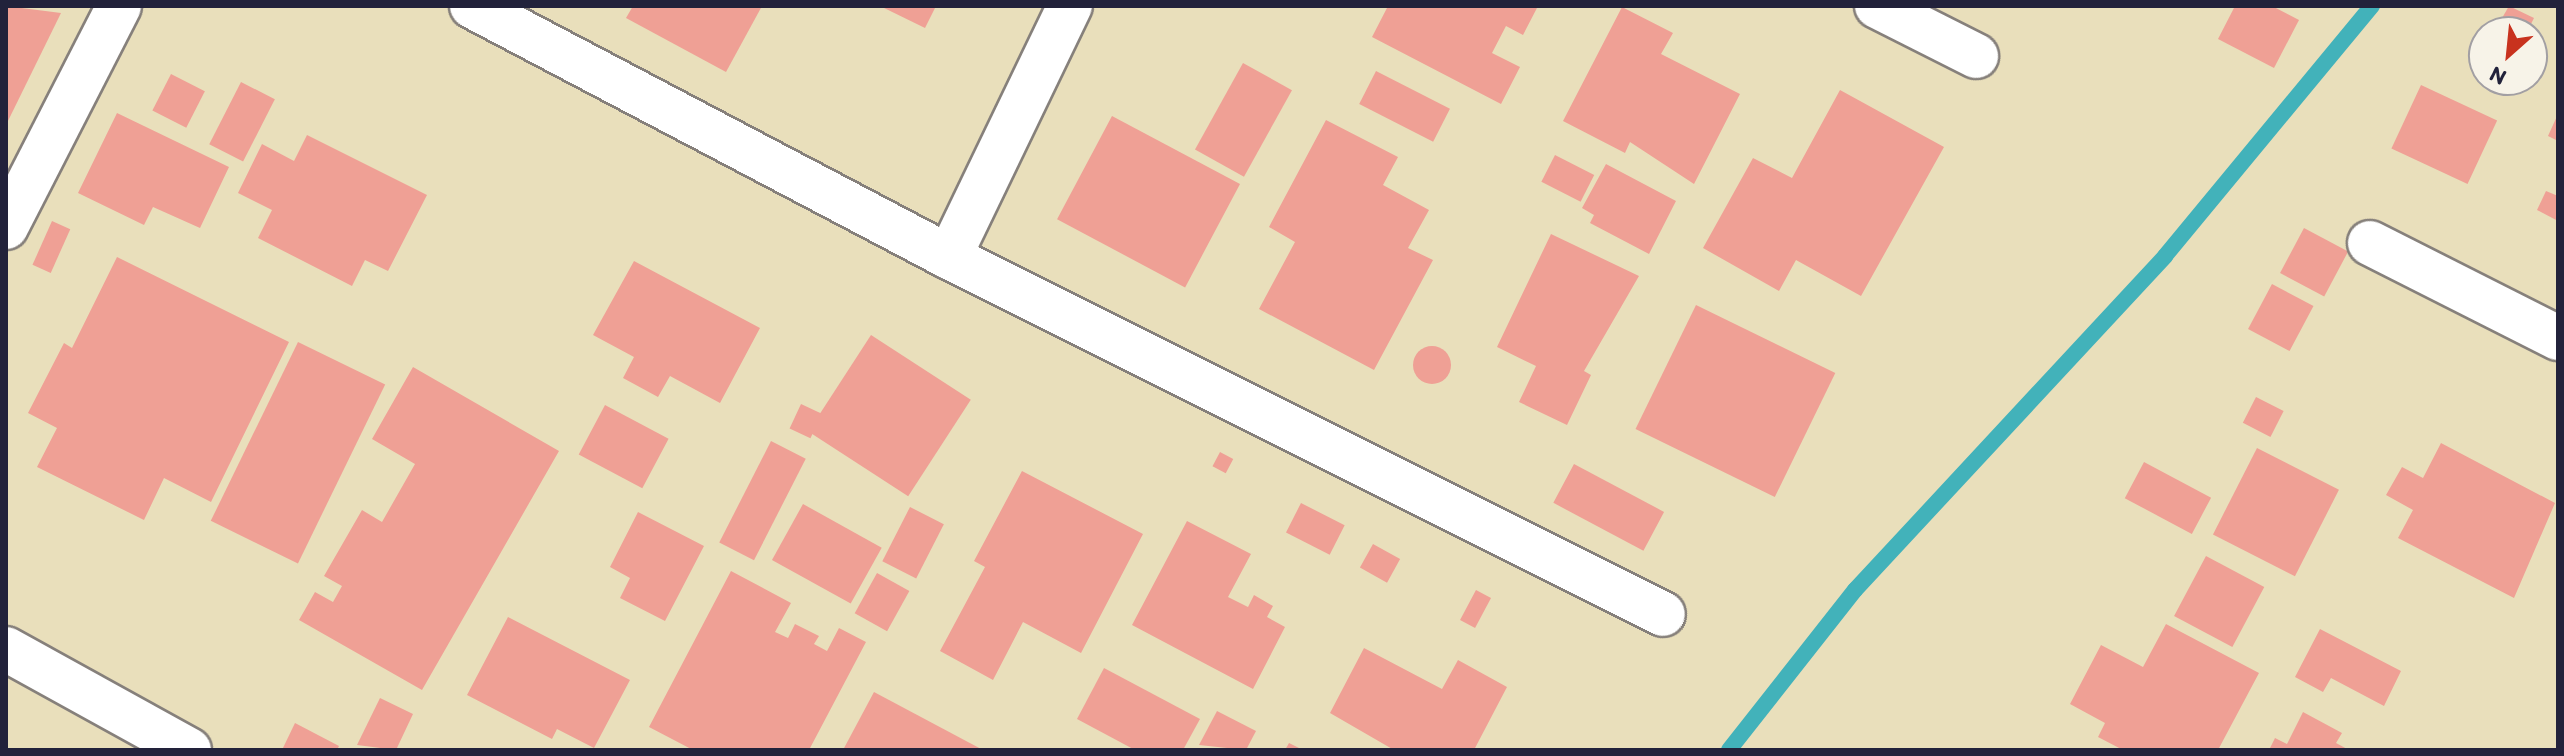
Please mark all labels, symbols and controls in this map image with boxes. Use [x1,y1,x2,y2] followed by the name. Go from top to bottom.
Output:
[2468,16,2548,96] north arrow
[2485,61,2511,91] text: N

